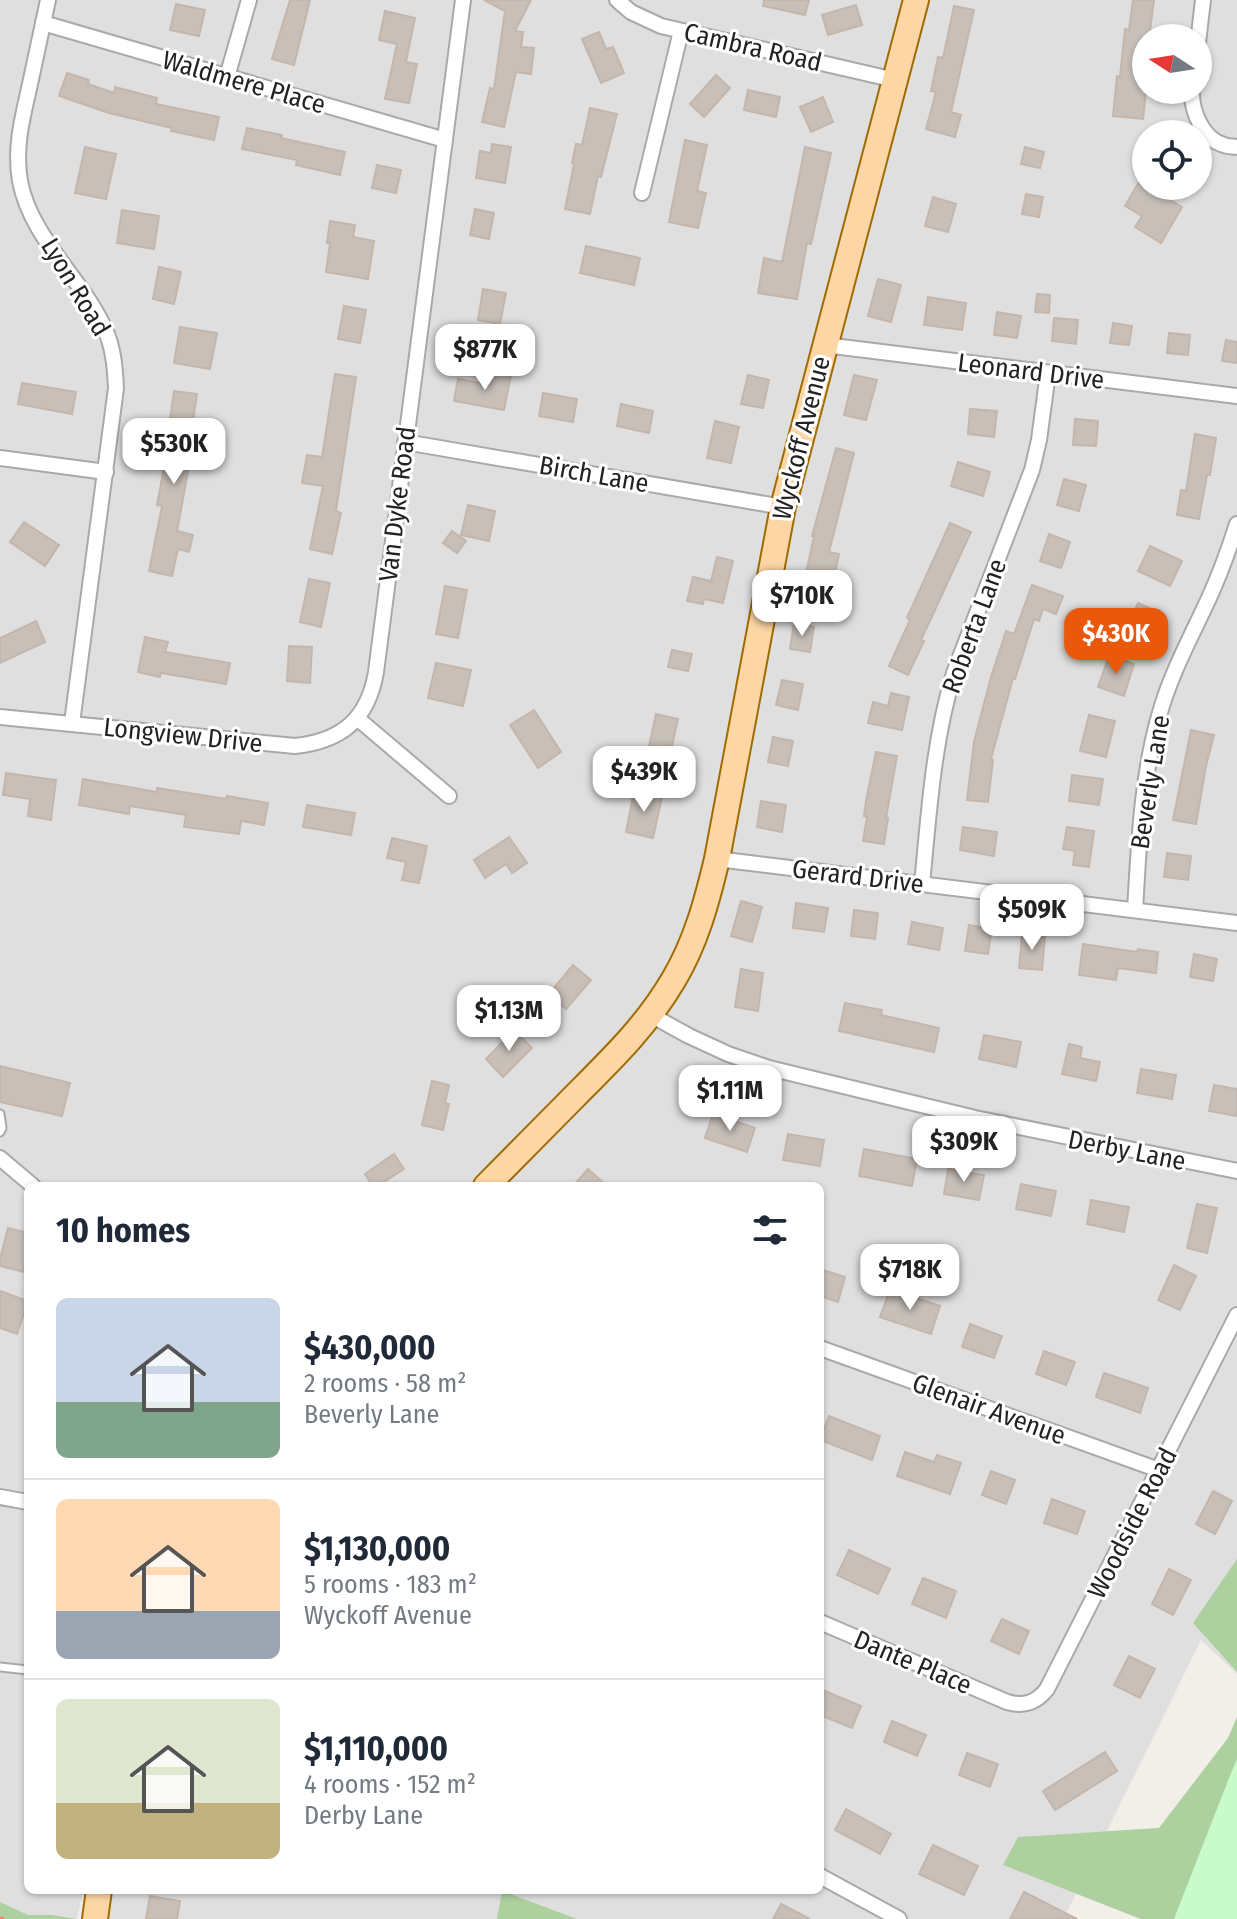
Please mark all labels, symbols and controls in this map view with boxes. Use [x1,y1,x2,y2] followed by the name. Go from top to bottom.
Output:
[681,17,825,78] street label: Cambra Road
[1132,24,1212,104] north arrow
[1132,24,1212,200] map controls
[159,44,329,121] street label: Waldmere Place
[1132,120,1212,200] button: locate
[34,233,117,342] street label: Lyon Road
[429,324,541,392] pin: $877K
[453,334,517,365] text: $877K
[956,347,1106,396] street label: Leonard Drive
[766,353,837,523] street label: Wyckoff Avenue
[118,418,230,486] pin: $530K
[373,425,422,583] street label: Van Dyke Road
[140,428,208,459] text: $530K
[537,450,651,499] street label: Birch Lane
[936,555,1013,698] street label: Roberta Lane
[746,570,858,638] pin: $710K
[770,580,834,611] text: $710K
[1060,608,1172,676] pin: $430K
[1082,618,1150,649] text: $430K
[102,712,264,759] street label: Longview Drive
[1125,713,1176,851] street label: Beverly Lane
[588,746,700,814] pin: $439K
[611,756,677,787] text: $439K
[790,853,925,900] street label: Gerard Drive
[976,884,1088,952] pin: $509K
[998,894,1066,925] text: $509K
[444,985,574,1053] pin: $1.13M
[475,995,543,1026] text: $1.13M
[665,1065,795,1133] pin: $1.11M
[697,1075,763,1106] text: $1.11M
[908,1116,1020,1184] pin: $309K
[1065,1124,1188,1177] street label: Derby Lane
[930,1126,998,1157] text: $309K
[748,1208,792,1252] icon: filters
[56,1210,190,1251] text: 10 homes
[854,1244,966,1312] pin: $718K
[878,1254,942,1285] text: $718K
[304,1327,436,1368] text: $430,000
[120,1330,216,1426] icon: home
[908,1367,1070,1452] street label: Glenair Avenue
[304,1368,466,1399] text: 2 rooms · 58 m²
[304,1399,439,1430] text: Beverly Lane
[1081,1443,1184,1604] street label: Woodside Road
[304,1528,450,1569] text: $1,130,000
[120,1531,216,1627] icon: home
[304,1569,477,1600] text: 5 rooms · 183 m²
[304,1600,472,1631] text: Wyckoff Avenue
[849,1624,976,1701] street label: Dante Place
[304,1728,448,1769] text: $1,110,000
[120,1731,216,1827] icon: home
[304,1769,476,1800] text: 4 rooms · 152 m²
[304,1800,423,1831] text: Derby Lane

